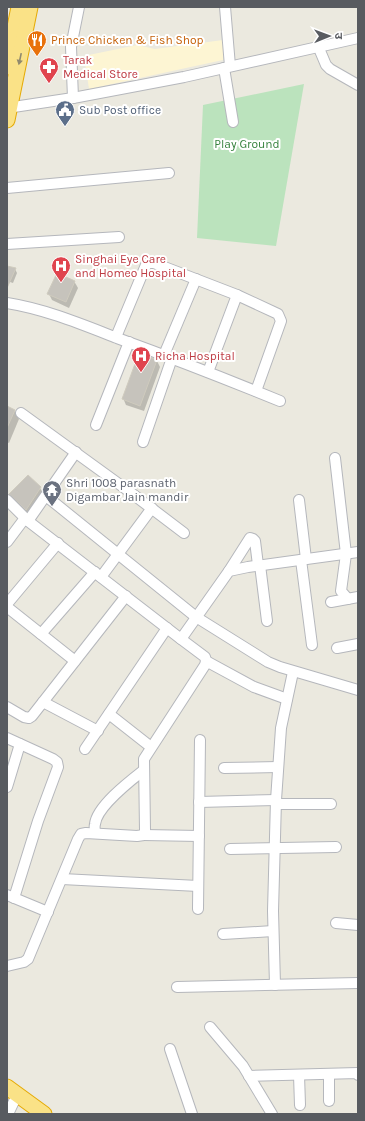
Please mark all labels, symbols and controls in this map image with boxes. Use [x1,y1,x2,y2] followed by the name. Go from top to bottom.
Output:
[309,16,349,56] north arrow
[26,29,48,57] restaurant icon: Prince Chicken & Fish Shop
[51,33,204,47] place label: Prince Chicken & Fish Shop
[332,33,345,40] text: उ
[16,53,22,65] one-way arrow
[63,53,138,81] place label: Tarak Medical Store
[38,56,60,84] pharmacy icon: Tarak Medical Store
[54,99,76,127] public building icon: Sub Post office
[79,103,161,117] place label: Sub Post office
[214,137,280,151] park label: Play Ground
[75,252,186,280] place label: Singhai Eye Care and Homeo Hospital
[50,255,72,283] hospital icon: Singhai Eye Care and Homeo Hospital
[130,345,152,373] hospital icon: Richa Hospital
[155,349,235,363] place label: Richa Hospital
[66,476,189,504] place label: Shri 1008 parasnath Digambar Jain mandir
[41,479,63,507] temple icon: Shri 1008 parasnath Digambar Jain mandir

